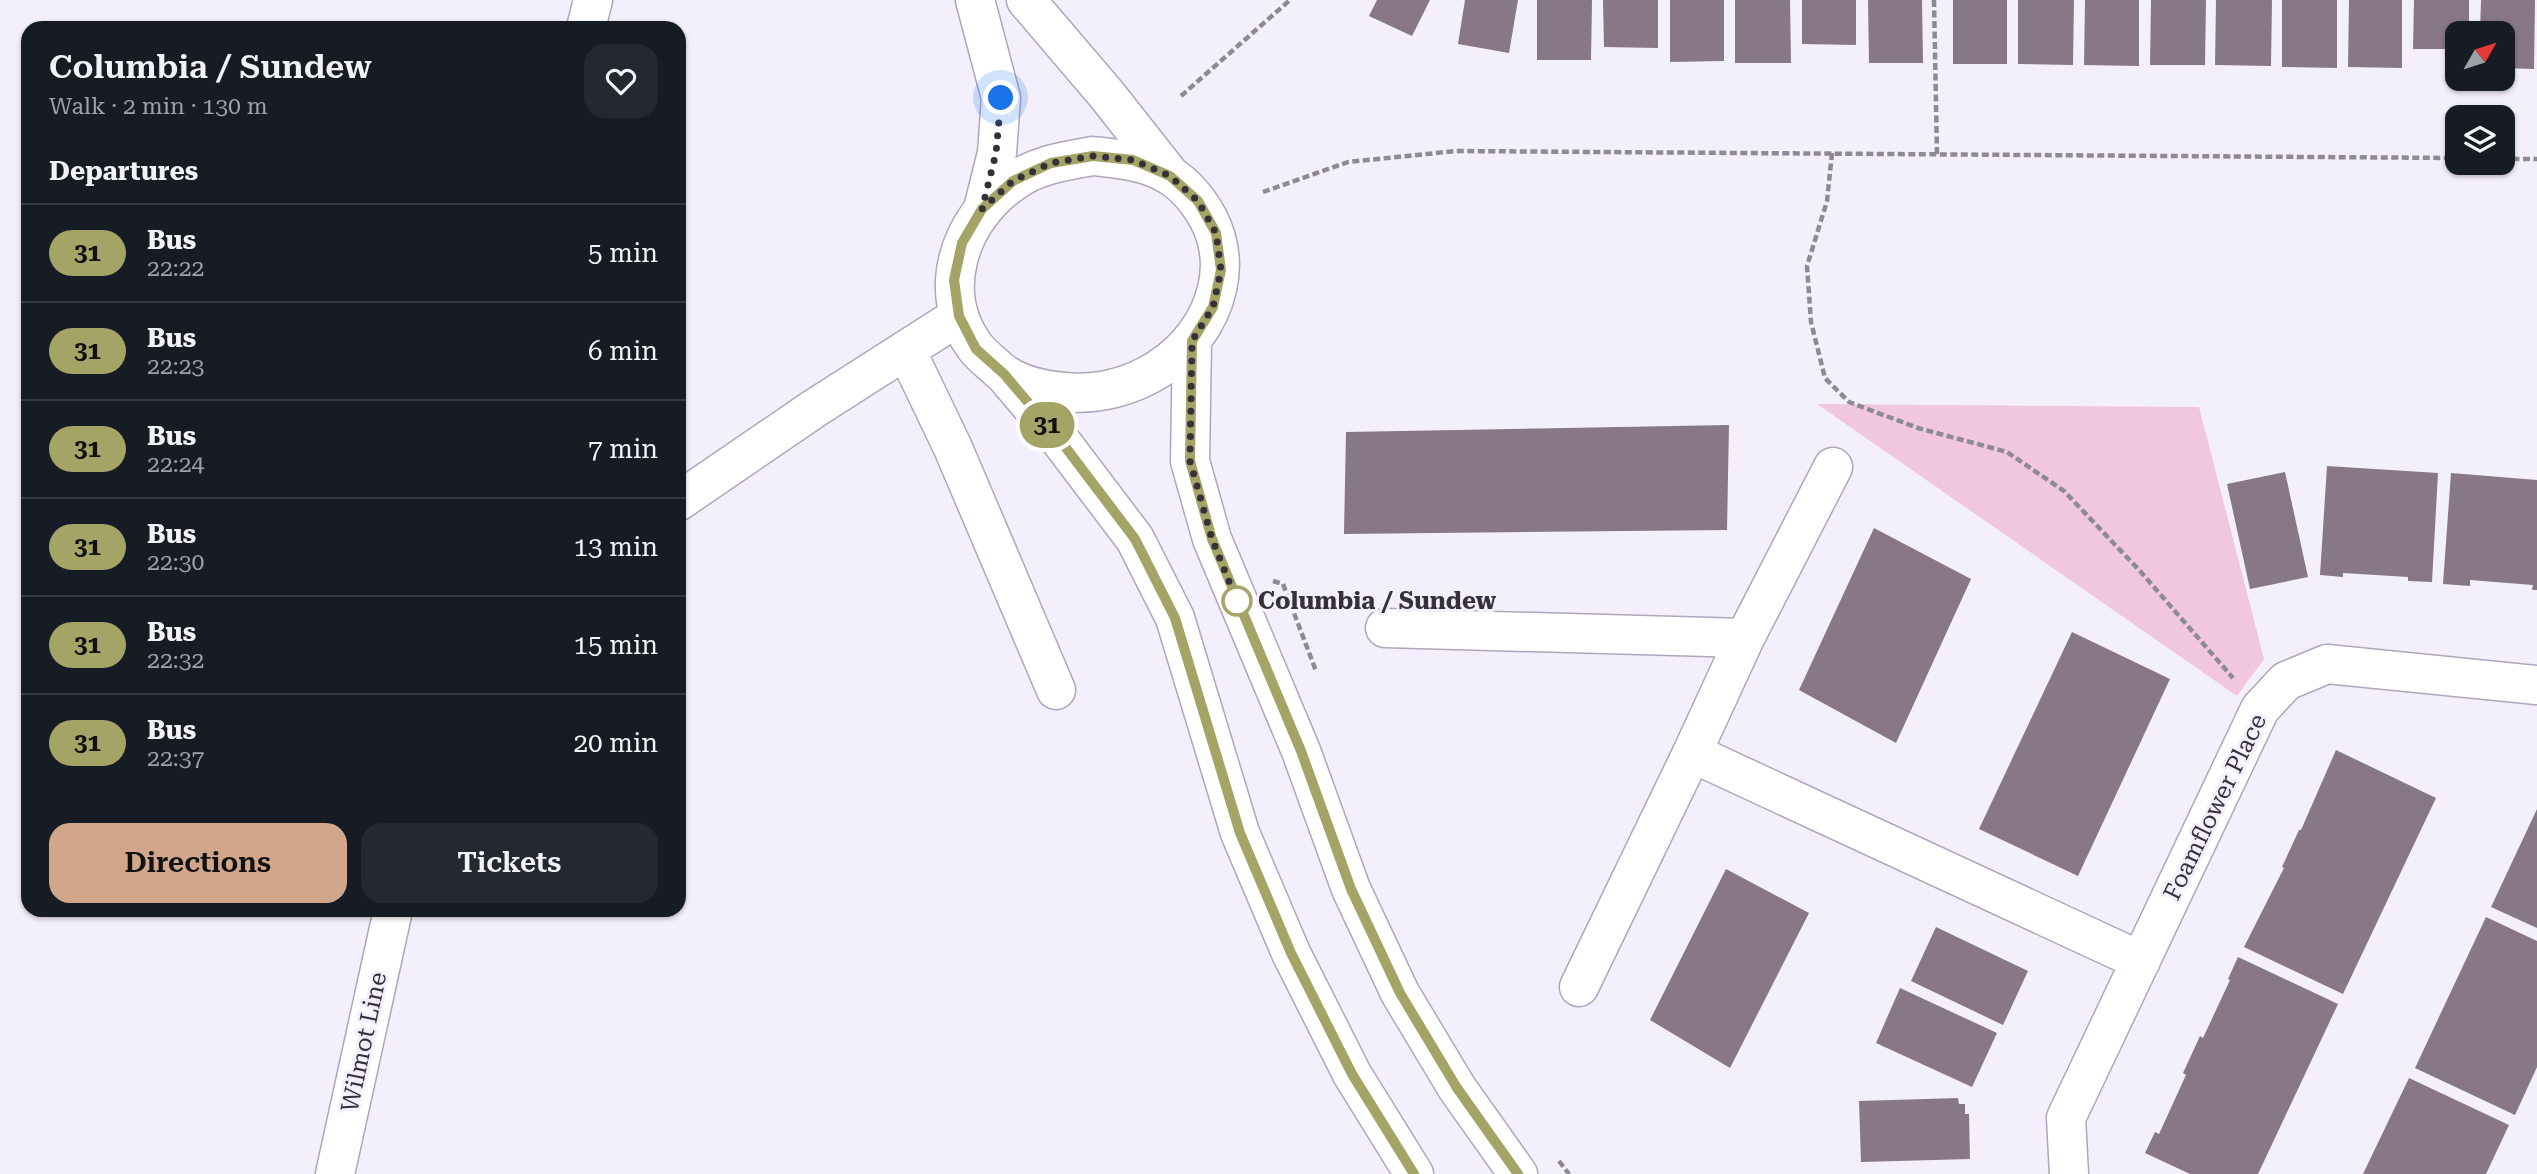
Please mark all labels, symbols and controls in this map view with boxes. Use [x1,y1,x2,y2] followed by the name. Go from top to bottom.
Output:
[2445,21,2515,91] north arrow
[2445,21,2515,175] map controls
[584,44,658,118] button: heart
[49,47,372,86] text: Columbia / Sundew
[983,80,1018,115] your location
[49,93,268,120] text: Walk · 2 min · 130 m
[2445,105,2515,175] button: layers
[49,156,198,186] text: Departures
[147,225,196,255] text: Bus
[588,238,658,268] text: 5 min
[74,239,101,267] text: 31
[147,255,204,282] text: 22:22
[147,323,196,353] text: Bus
[588,336,658,366] text: 6 min
[74,337,101,365] text: 31
[147,353,204,380] text: 22:23
[1016,402,1078,448] line badge: 31
[1034,411,1060,439] text: 31
[147,421,196,451] text: Bus
[588,434,658,464] text: 7 min
[74,435,101,463] text: 31
[147,451,204,478] text: 22:24
[147,519,196,549] text: Bus
[574,532,658,562] text: 13 min
[74,533,101,561] text: 31
[147,549,204,576] text: 22:30
[1222,586,1252,616] marker: Columbia / Sundew
[1258,587,1497,615] place label: Columbia / Sundew
[147,617,196,647] text: Bus
[574,630,658,660] text: 15 min
[74,631,101,659] text: 31
[147,647,204,674] text: 22:32
[2158,709,2272,905] street label: Foamflower Place
[147,715,196,745] text: Bus
[574,728,658,758] text: 20 min
[74,729,101,757] text: 31
[147,745,204,772] text: 22:37
[49,823,347,903] button: Directions
[361,823,658,903] button: Tickets
[336,970,392,1114] street label: Wilmot Line

